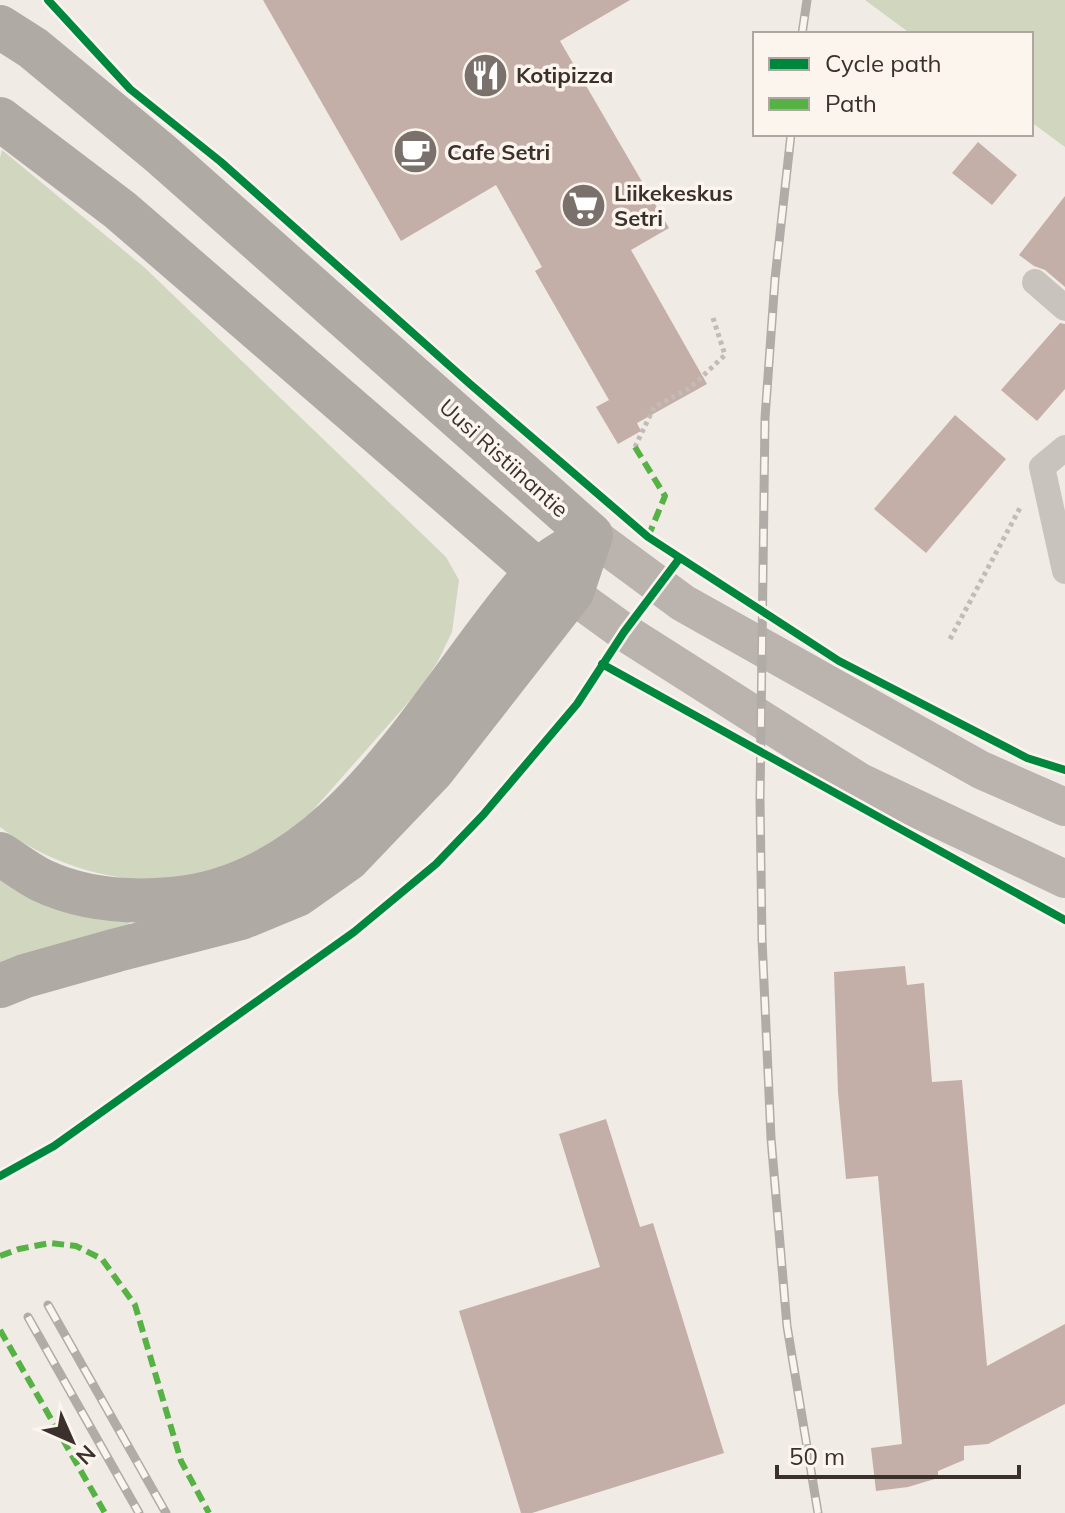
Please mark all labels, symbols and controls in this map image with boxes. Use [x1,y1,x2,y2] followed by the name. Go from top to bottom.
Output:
[753,32,1033,136] legend
[825,48,942,78] text: Cycle path
[461,51,509,99] restaurant icon: Kotipizza
[516,61,613,89] place label: Kotipizza
[825,88,877,118] text: Path
[392,128,440,176] cafe icon: Cafe Setri
[447,138,550,166] place label: Cafe Setri
[614,179,733,232] place label: Liikekeskus Setri
[559,182,607,230] supermarket icon: Liikekeskus Setri
[434,393,574,523] street label: Uusi Ristiinantie
[32,1401,112,1481] north arrow
[777,1429,1019,1479] scale bar
[70,1439,102,1471] text: N
[789,1441,845,1471] text: 50 m

